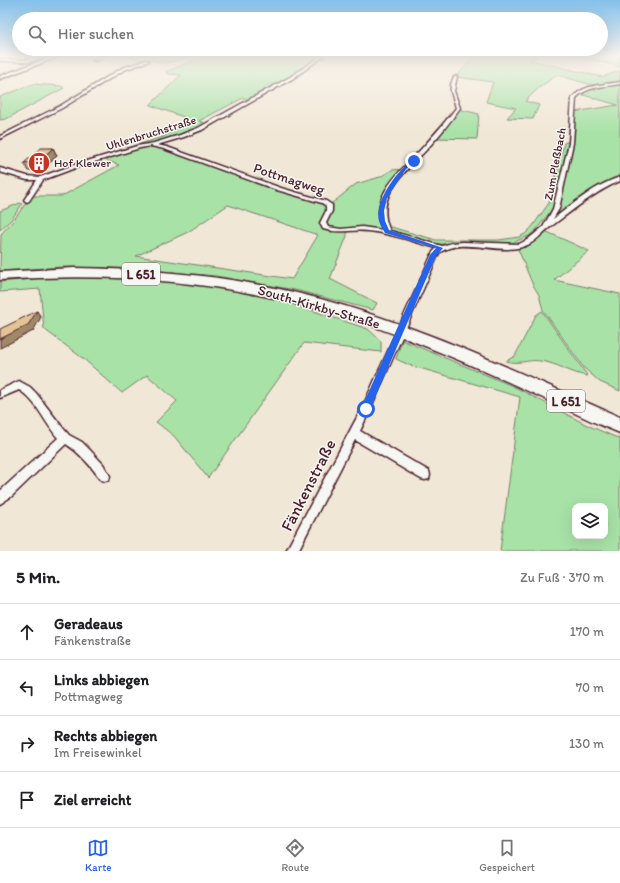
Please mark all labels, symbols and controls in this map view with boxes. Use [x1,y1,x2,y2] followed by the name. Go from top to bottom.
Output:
[12,12,608,56] search box
[26,23,48,45] icon: search
[58,25,134,43] text: Hier suchen
[104,113,198,153] street label: Uhlenbruchstraße
[541,126,569,202] street label: Zum Pleßbach
[26,150,52,176] building icon: Hof Klewer
[405,152,423,170] route end
[54,156,111,170] place label: Hof Klewer
[251,159,328,199] street label: Pottmagweg
[122,263,160,285] road number: L 651
[256,281,382,333] street label: South-Kirkby-Straße
[547,390,585,412] road number: L 651
[357,400,375,418] route start
[276,436,340,534] street label: Fänkenstraße
[572,503,608,539] map controls
[572,503,608,539] button: layers
[16,567,60,587] text: 5 Min.
[520,570,604,585] text: Zu Fuß · 370 m
[54,615,123,633] text: Geradeaus
[16,621,38,643] icon: ahead
[570,624,604,639] text: 170 m
[54,633,131,648] text: Fänkenstraße
[54,671,149,689] text: Links abbiegen
[16,677,38,699] icon: left
[576,680,604,695] text: 70 m
[54,689,123,704] text: Pottmagweg
[54,727,157,745] text: Rechts abbiegen
[16,733,38,755] icon: right
[569,736,604,751] text: 130 m
[54,745,142,760] text: Im Freisewinkel
[16,789,38,811] icon: arrive
[54,791,131,809] text: Ziel erreicht
[85,837,111,874] tab: Karte
[282,837,309,874] tab: Route
[479,837,535,874] tab: Gespeichert

